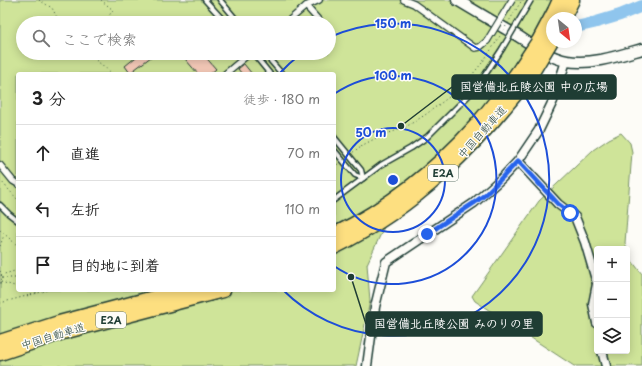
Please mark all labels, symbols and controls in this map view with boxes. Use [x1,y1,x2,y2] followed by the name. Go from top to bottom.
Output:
[546,12,582,48] north arrow
[375,14,411,32] text: 150 m
[16,16,336,60] search box
[30,27,52,49] icon: search
[62,27,137,50] text: ここで検索
[374,66,412,84] text: 100 m
[452,75,616,99] callout: 国営備北丘陵公園 中の広場
[460,77,608,95] text: 国営備北丘陵公園 中の広場
[32,85,66,111] text: 3 分
[244,89,320,108] text: 徒歩 · 180 m
[453,101,510,162] street label: 中国自動車道
[355,123,387,141] text: 50 m
[70,141,100,164] text: 直進
[32,142,54,164] icon: ahead
[287,143,320,162] text: 70 m
[428,165,458,181] road number: E2A
[386,173,400,187] centre of rings
[70,197,100,220] text: 左折
[32,198,54,220] icon: left
[285,199,320,218] text: 110 m
[561,204,579,222] route start
[418,225,436,243] route end
[594,246,630,354] map controls
[594,246,630,282] button: +
[70,253,160,276] text: 目的地に到着
[32,254,54,276] icon: arrive
[594,282,630,318] button: −
[96,312,126,328] road number: E2A
[366,312,542,336] callout: 国営備北丘陵公園 みのりの里
[374,314,534,332] text: 国営備北丘陵公園 みのりの里
[19,318,87,353] street label: 中国自動車道
[594,318,630,354] button: layers

